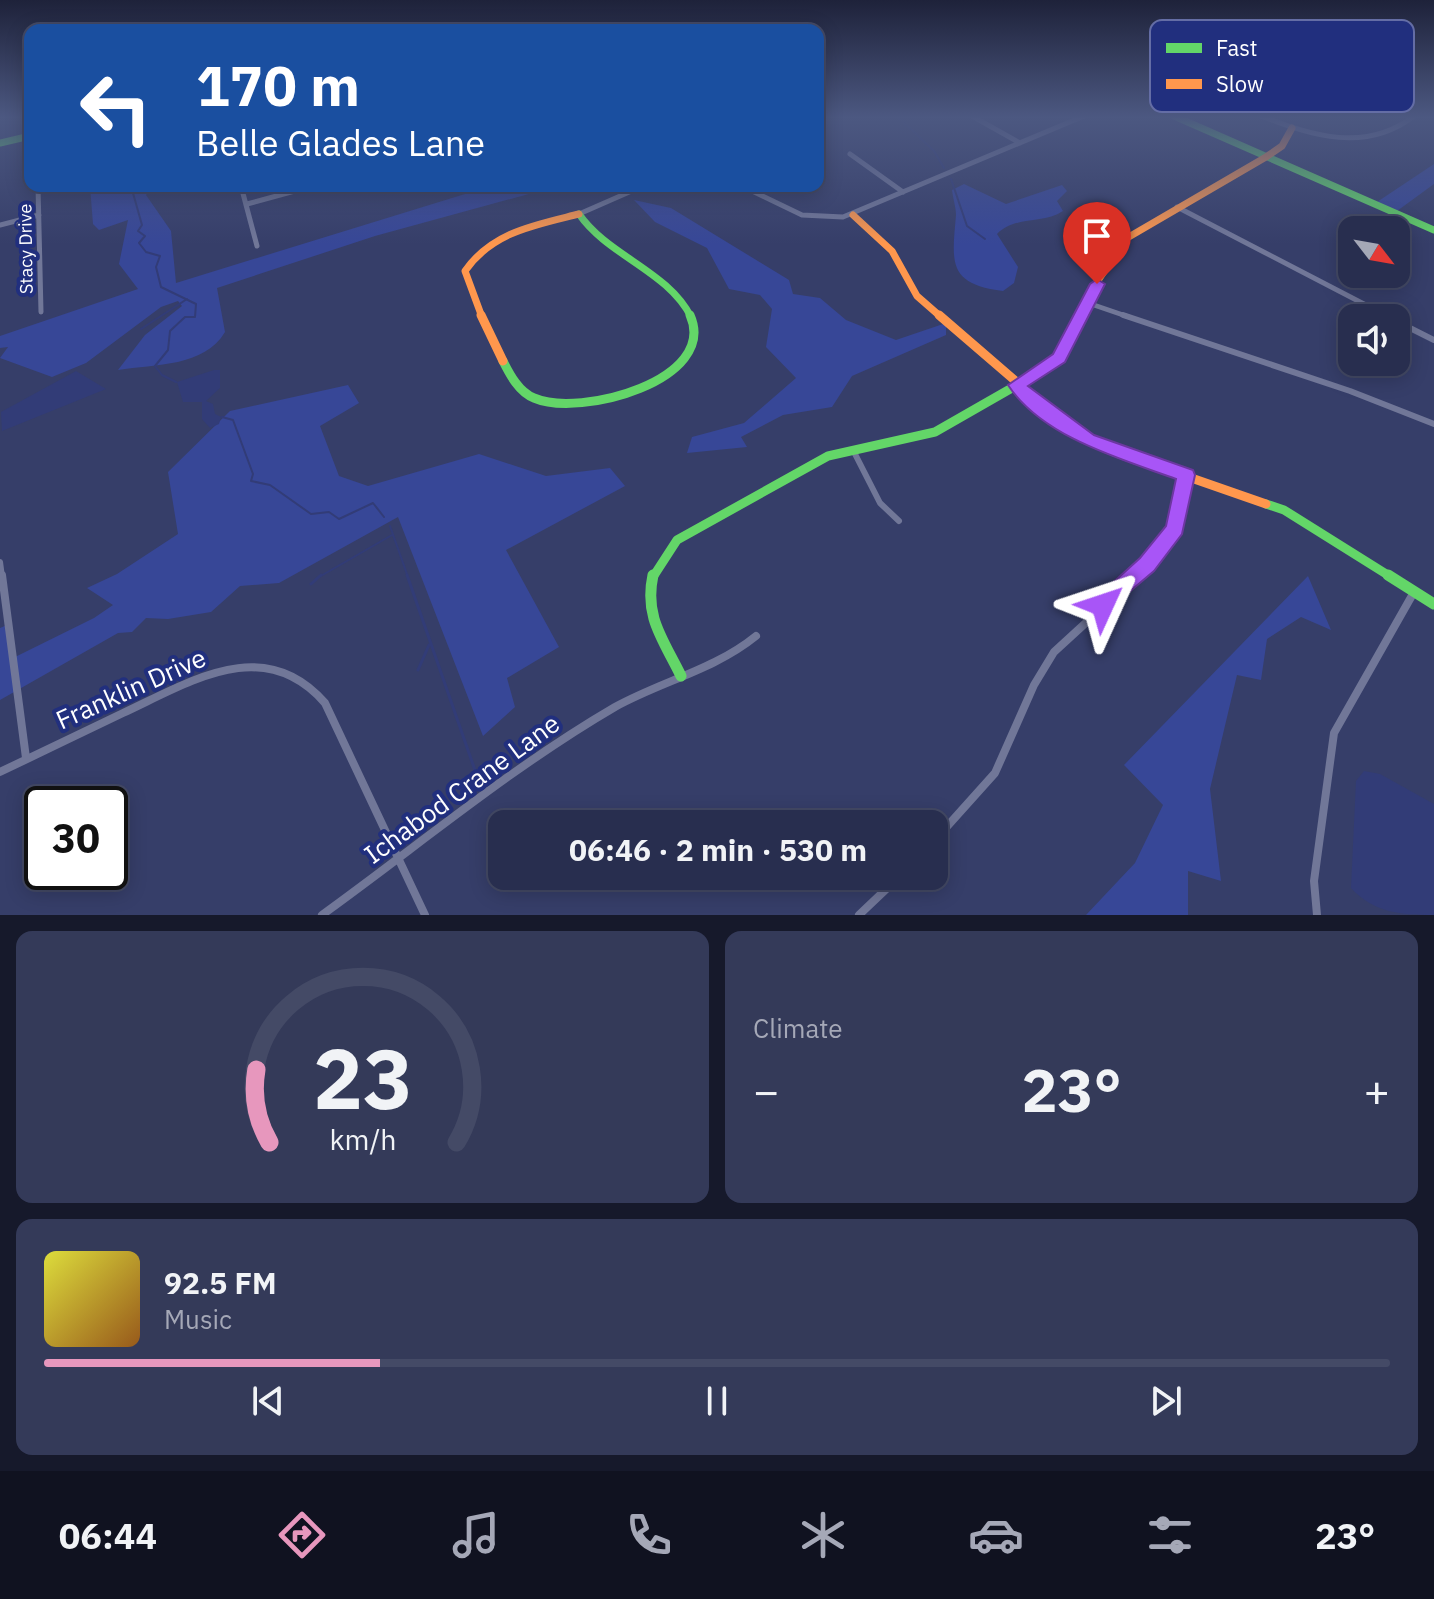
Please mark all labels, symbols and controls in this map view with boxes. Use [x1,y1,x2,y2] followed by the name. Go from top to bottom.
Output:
[1150,20,1414,112] legend
[1216,33,1257,62] text: Fast
[196,49,360,121] text: 170 m
[64,56,168,160] icon: left
[1216,69,1264,98] text: Slow
[196,119,485,166] text: Belle Glades Lane
[1063,202,1131,284] pin
[13,203,38,294] street label: Stacy Drive
[1075,214,1119,258] icon: arrive
[1338,216,1410,288] north arrow
[1338,216,1410,376] map controls
[1338,304,1410,376] button: sound
[1061,563,1145,647] position arrow
[50,640,211,736] street label: Franklin Drive
[357,706,566,871] street label: Ichabod Crane Lane
[24,786,128,890] speed limit sign: 30
[569,830,867,869] text: 06:46 · 2 min · 530 m
[753,1011,843,1045] text: Climate
[313,1024,412,1132] text: 23
[1021,1050,1122,1129] text: 23°
[753,1062,779,1119] text: −
[1364,1062,1390,1119] text: +
[329,1121,396,1158] text: km/h
[164,1263,277,1302] text: 92.5 FM
[164,1302,232,1336] text: Music
[246,1379,290,1423] icon: previous
[695,1379,739,1423] icon: pause
[1144,1379,1188,1423] icon: next
[274,1507,330,1563] icon: directions
[448,1507,504,1563] icon: music
[621,1507,677,1563] icon: phone
[795,1507,851,1563] icon: climate
[968,1507,1024,1563] icon: car
[1142,1507,1198,1563] icon: filters
[59,1512,157,1559] text: 06:44
[1315,1512,1375,1559] text: 23°

